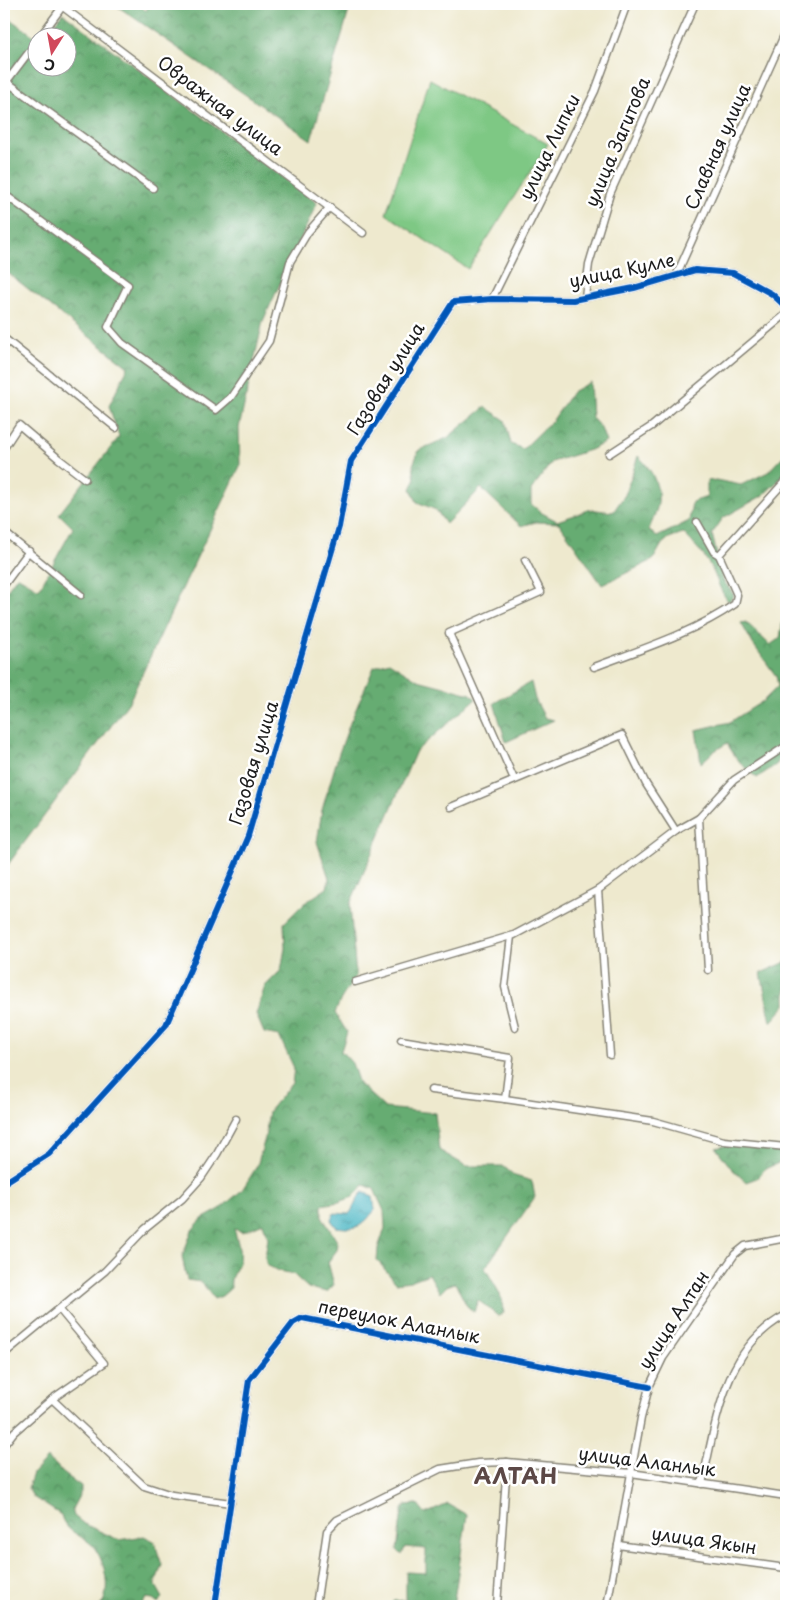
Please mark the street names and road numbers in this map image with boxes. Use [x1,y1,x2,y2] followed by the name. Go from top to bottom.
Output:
[152,48,290,162] street label: Овражная улица
[577,71,657,211] street label: улица Загитова
[677,78,757,214] street label: Славная улица
[511,89,586,204] street label: улица Липки
[566,245,677,294] street label: улица Кулле
[339,316,431,440] street label: Газовая улица
[221,696,284,828] street label: Газовая улица
[631,1264,715,1374] street label: улица Алтан
[316,1292,483,1350] street label: переулок Аланлык
[577,1439,718,1482] street label: улица Аланлык
[650,1519,759,1560] street label: улица Якын

